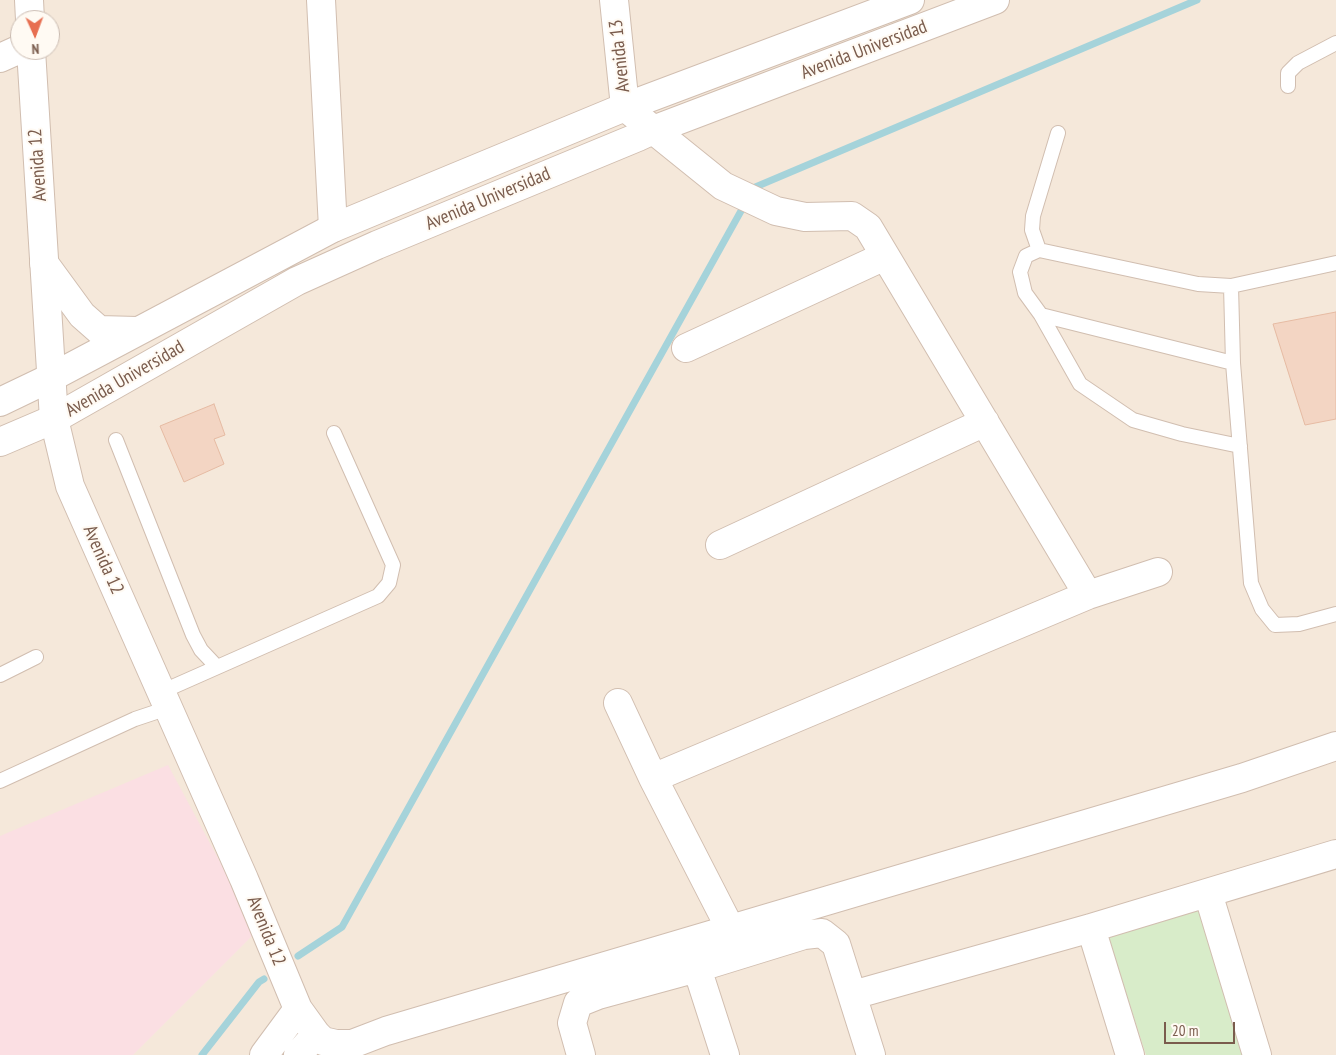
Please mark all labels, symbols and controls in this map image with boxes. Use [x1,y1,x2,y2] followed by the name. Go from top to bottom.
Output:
[10,10,60,60] north arrow
[798,15,930,85] street label: Avenida Universidad
[605,18,635,94] street label: Avenida 13
[31,40,40,58] text: N
[24,128,52,202] street label: Avenida 12
[422,162,554,236] street label: Avenida Universidad
[62,336,188,422] street label: Avenida Universidad
[78,522,128,598] street label: Avenida 12
[242,893,290,969] street label: Avenida 12
[1166,1012,1237,1044] scale bar
[1172,1021,1198,1040] text: 20 m

